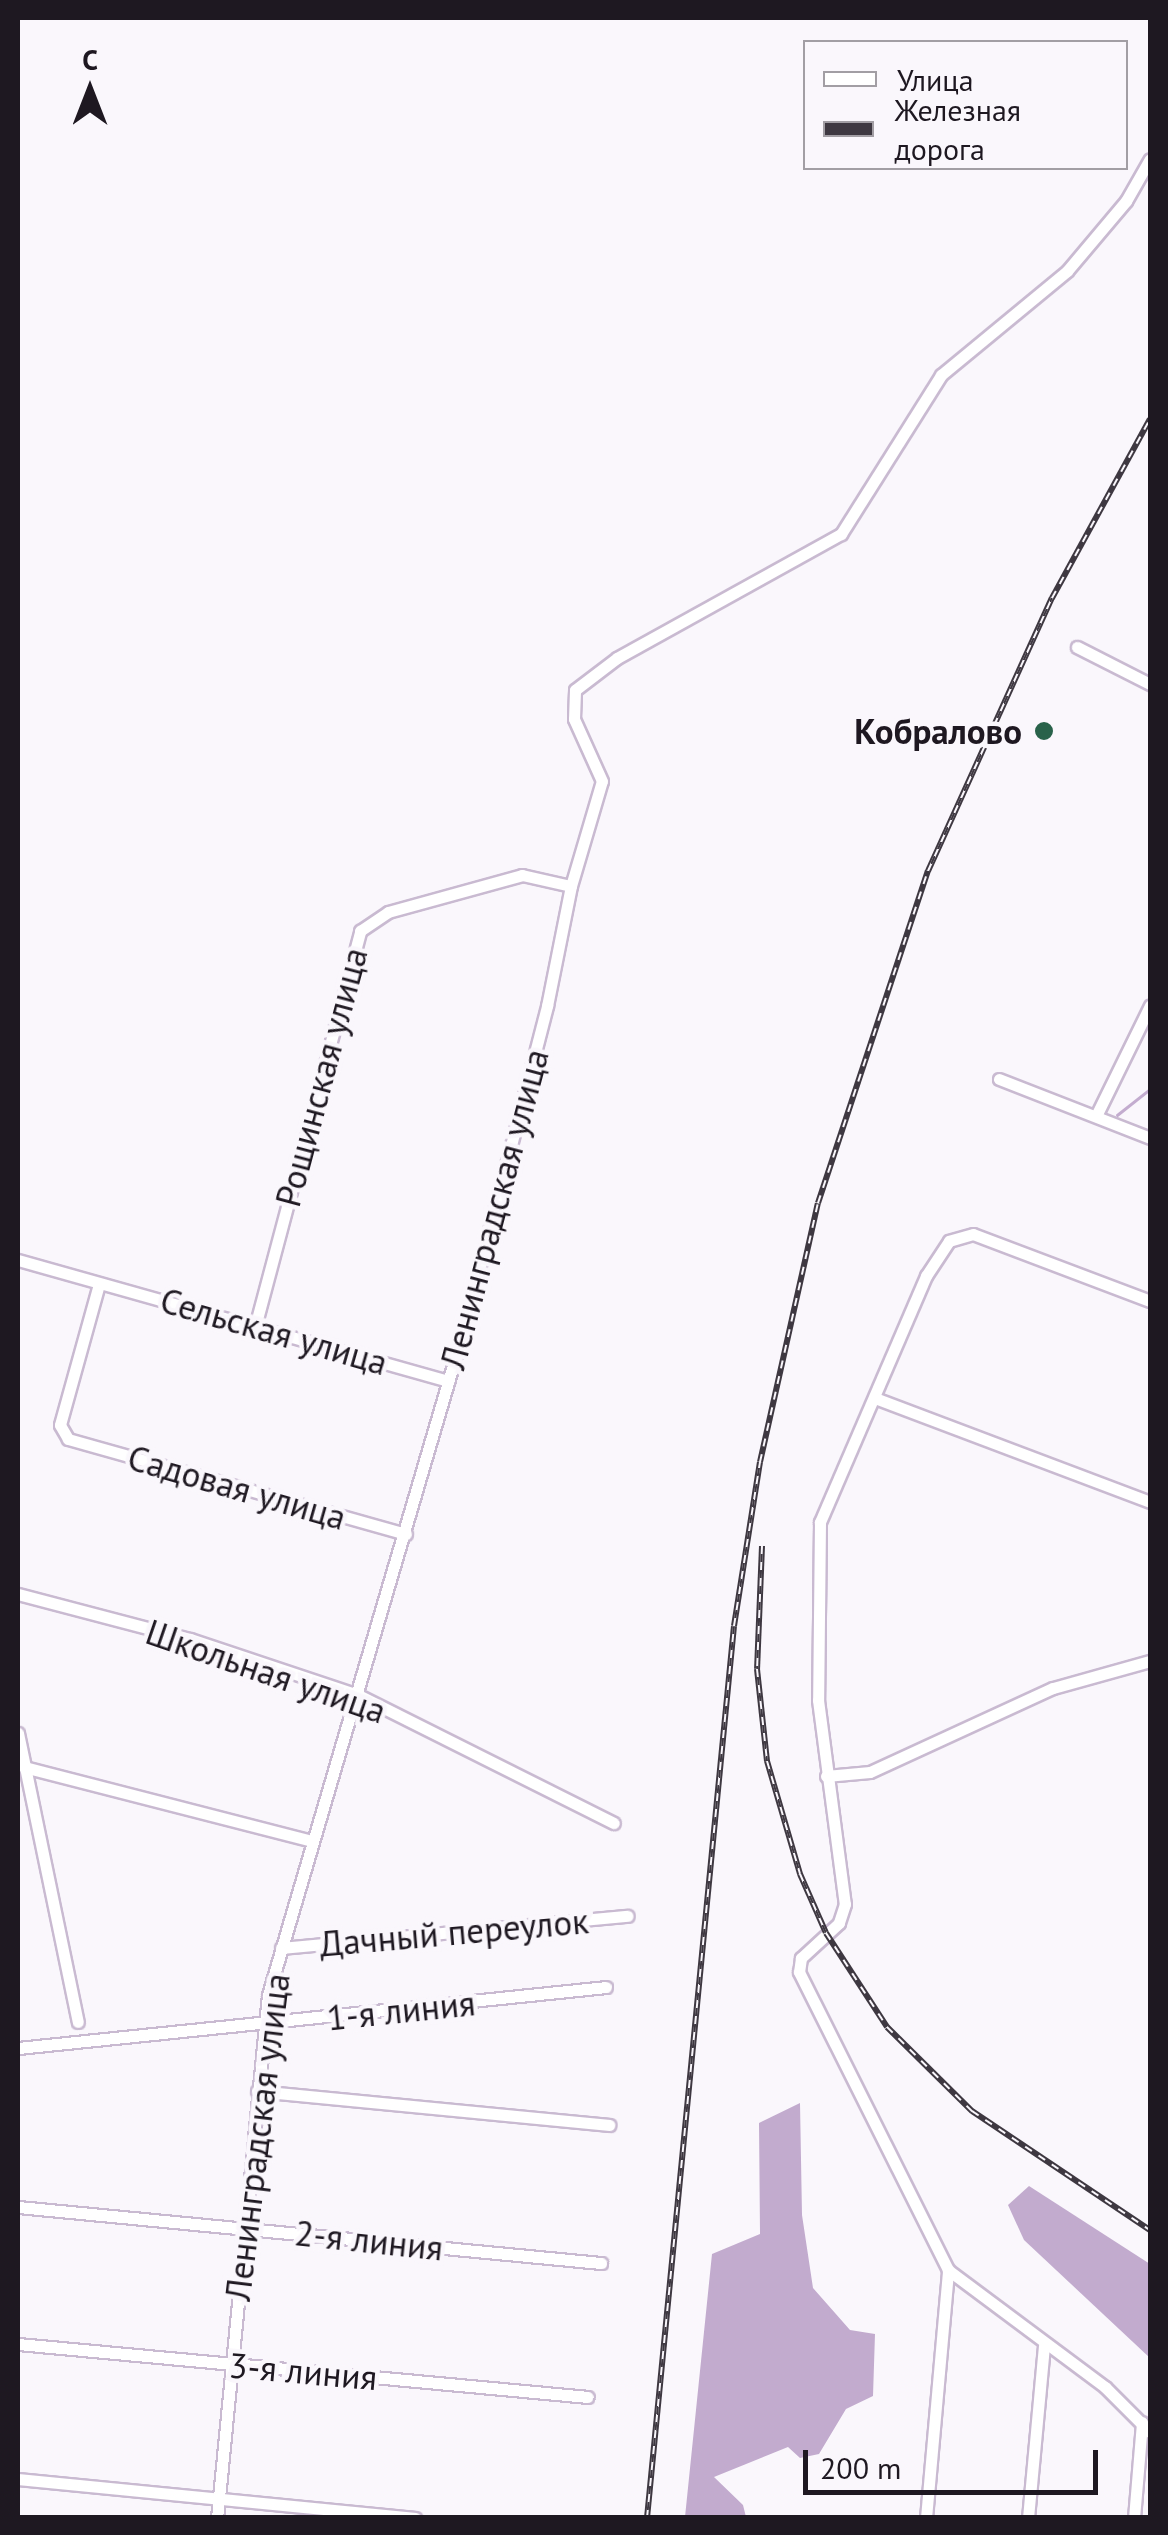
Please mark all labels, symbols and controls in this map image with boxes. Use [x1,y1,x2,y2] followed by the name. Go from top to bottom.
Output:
[40,40,140,140] north arrow
[803,40,1128,170] legend
[82,41,98,78] text: С
[897,60,974,99] text: Улица
[894,90,1021,168] text: Железная дорога
[854,710,1022,752] place label: Кобралово
[1031,718,1057,744] marker: Кобралово
[266,943,376,1211] street label: Рощинская улица
[431,1044,557,1374] street label: Ленинградская улица
[156,1279,392,1383] street label: Сельская улица
[123,1436,351,1538] street label: Садовая улица
[141,1610,391,1732] street label: Школьная улица
[318,1899,590,1965] street label: Дачный переулок
[216,1971,298,2303] street label: Ленинградская улица
[325,1981,477,2039] street label: 1-я линия
[293,2211,445,2269] street label: 2-я линия
[227,2344,379,2398] street label: 3-я линия
[808,2430,1103,2492] scale bar
[820,2448,901,2487] text: 200 m

